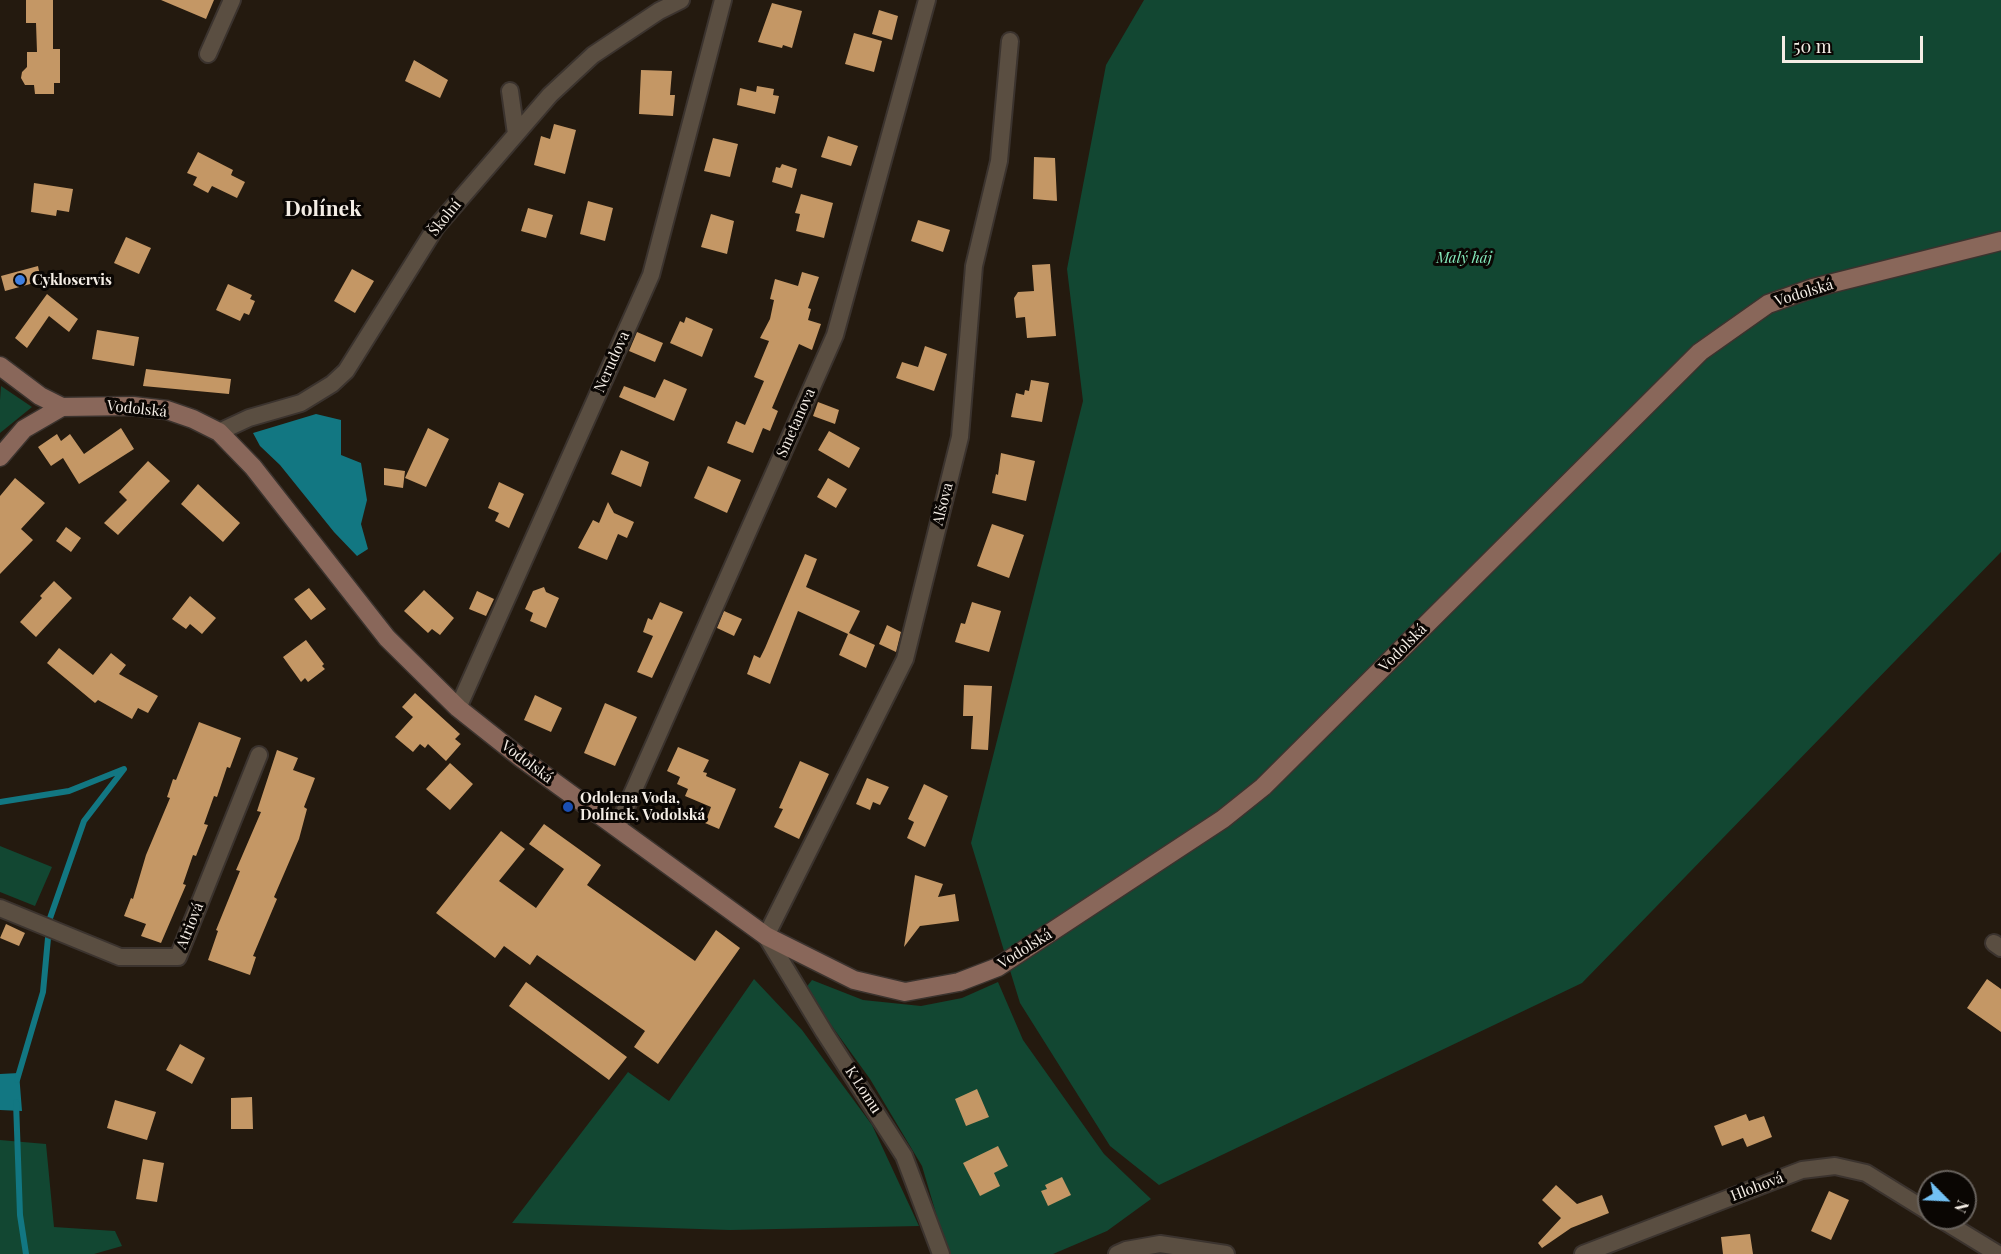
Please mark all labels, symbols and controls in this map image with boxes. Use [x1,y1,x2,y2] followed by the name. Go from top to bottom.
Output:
[1785,24,1926,62] scale bar
[1793,34,1832,58] text: 50 m
[285,196,361,222] district label: Dolínek
[425,196,465,240] street label: Školní
[1436,249,1492,267] park label: Malý háj
[32,271,112,289] place label: Cykloservis
[13,273,27,287] marker: Cykloservis
[1773,276,1835,310] street label: Vodolská
[591,329,633,395] street label: Nerudova
[773,386,819,460] street label: Smetanova
[106,397,168,421] street label: Vodolská
[929,481,957,527] street label: Alšova
[1375,620,1431,676] street label: Vodolská
[498,737,556,787] street label: Vodolská
[580,789,705,824] place label: Odolena Voda, Dolínek, Vodolská
[561,800,575,814] marker: Odolena Voda, Dolínek, Vodolská
[173,900,207,952] street label: Atriová
[995,925,1055,973] street label: Vodolská
[841,1063,885,1117] street label: K Lomu
[1728,1169,1786,1205] street label: Hlohová
[1917,1170,1977,1230] north arrow
[1950,1197,1974,1216] text: N

